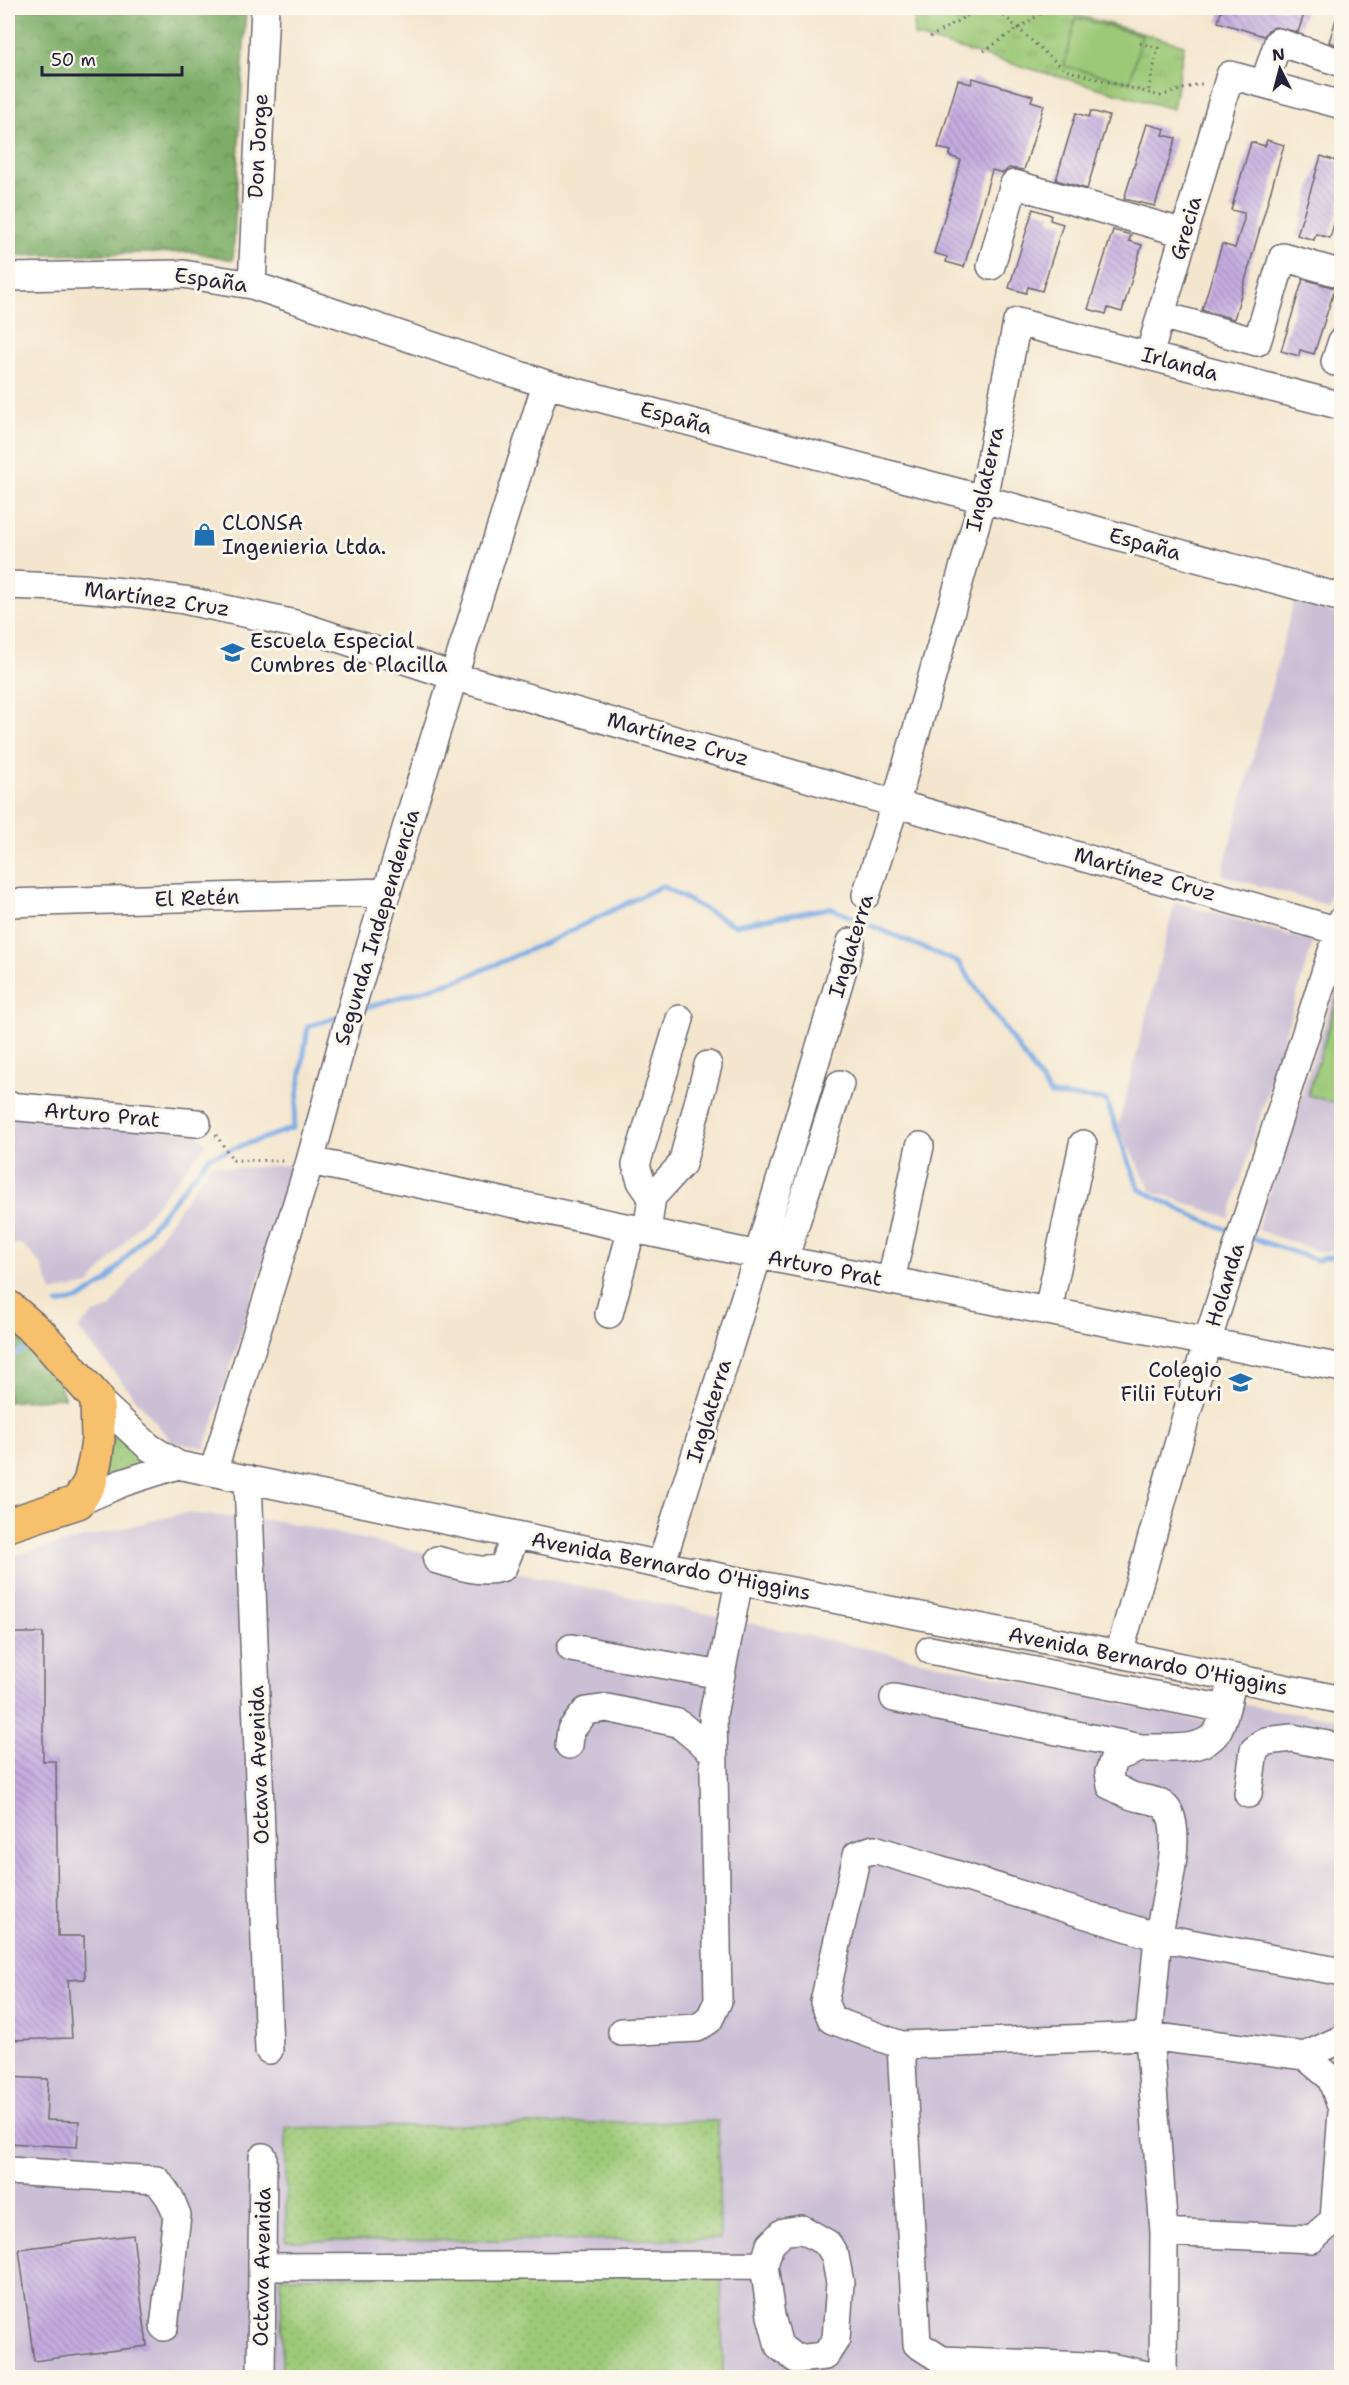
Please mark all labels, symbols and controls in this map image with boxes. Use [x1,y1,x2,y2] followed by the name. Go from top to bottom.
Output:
[42,39,182,77] scale bar
[1250,39,1310,99] north arrow
[1271,43,1286,66] text: N
[51,48,96,72] text: 50 m
[241,93,275,199] street label: Don Jorge
[1164,193,1208,263] street label: Grecia
[173,261,249,299] street label: España
[1138,340,1222,388] street label: Irlanda
[637,395,715,441] street label: España
[959,424,1011,534] street label: Inglaterra
[222,509,386,561] place label: CLONSA Ingenieria Ltda.
[1106,521,1184,567] street label: España
[191,522,217,548] shop icon: CLONSA Ingenieria Ltda.
[83,575,231,623] street label: Martínez Cruz
[250,627,448,679] place label: Escuela Especial Cumbres de Placilla
[219,640,245,666] school or university icon: Escuela Especial Cumbres de Placilla
[604,705,752,773] street label: Martínez Cruz
[328,806,426,1048] street label: Segunda Independencia
[1071,840,1219,908] street label: Martínez Cruz
[154,883,240,913] street label: El Retén
[822,891,880,1001] street label: Inglaterra
[43,1096,161,1134] street label: Arturo Prat
[1199,1240,1251,1330] street label: Holanda
[765,1243,885,1293] street label: Arturo Prat
[680,1356,738,1466] street label: Inglaterra
[1120,1356,1222,1408] place label: Colegio Filii Futuri
[1227,1369,1253,1395] school or university icon: Colegio Filii Futuri
[529,1525,813,1607] street label: Avenida Bernardo O'Higgins
[1006,1620,1290,1702] street label: Avenida Bernardo O'Higgins
[242,1685,276,1845] street label: Octava Avenida
[247,2187,277,2347] street label: Octava Avenida

